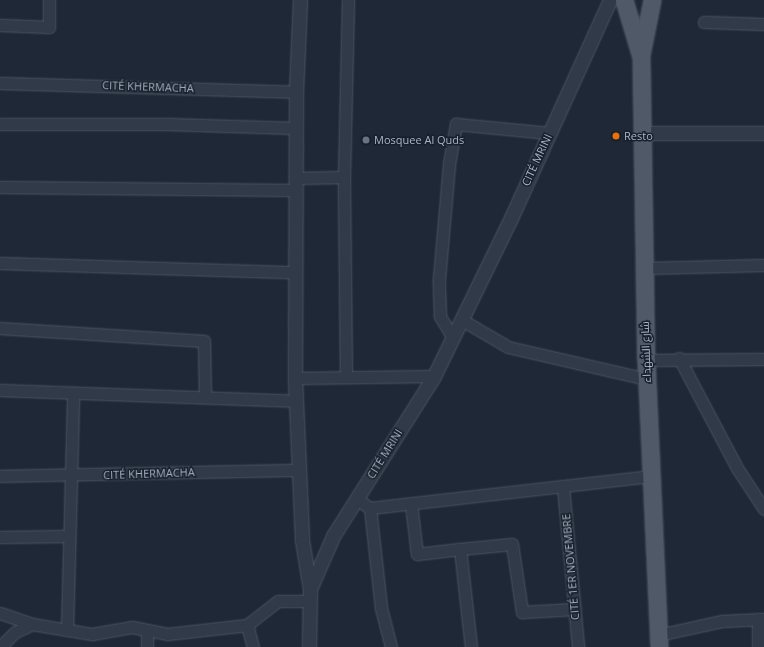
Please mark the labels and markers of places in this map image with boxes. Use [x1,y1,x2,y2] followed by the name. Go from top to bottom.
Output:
[624,129,653,143] place label: Resto
[611,131,621,141] marker: Resto
[374,133,464,147] place label: Mosquee Al Quds
[361,135,371,145] marker: Mosquee Al Quds

